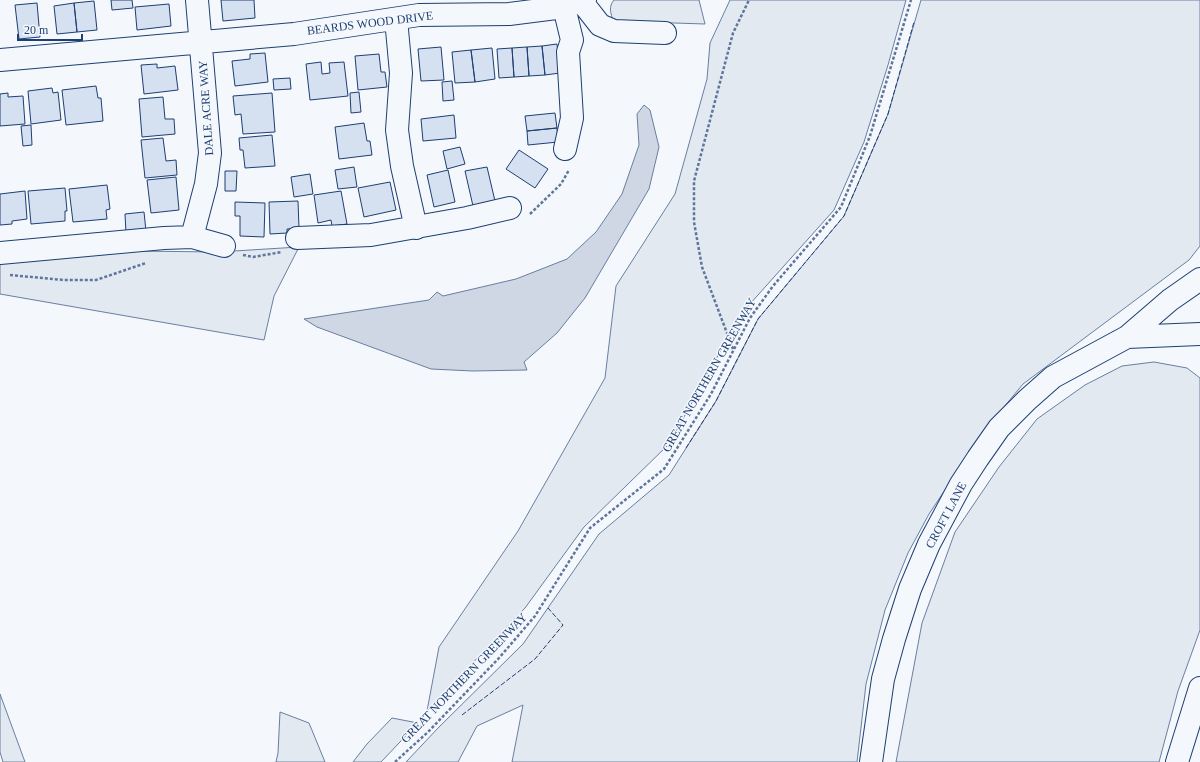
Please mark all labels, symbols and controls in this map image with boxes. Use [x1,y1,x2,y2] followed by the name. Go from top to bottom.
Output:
[306,8,434,38] street label: BEARDS WOOD DRIVE
[18,16,82,42] scale bar
[24,23,49,37] text: 20 m
[196,60,216,156] street label: DALE ACRE WAY
[659,295,759,454] street label: GREAT NORTHERN GREENWAY
[923,479,969,551] street label: CROFT LANE
[398,610,530,746] street label: GREAT NORTHERN GREENWAY

